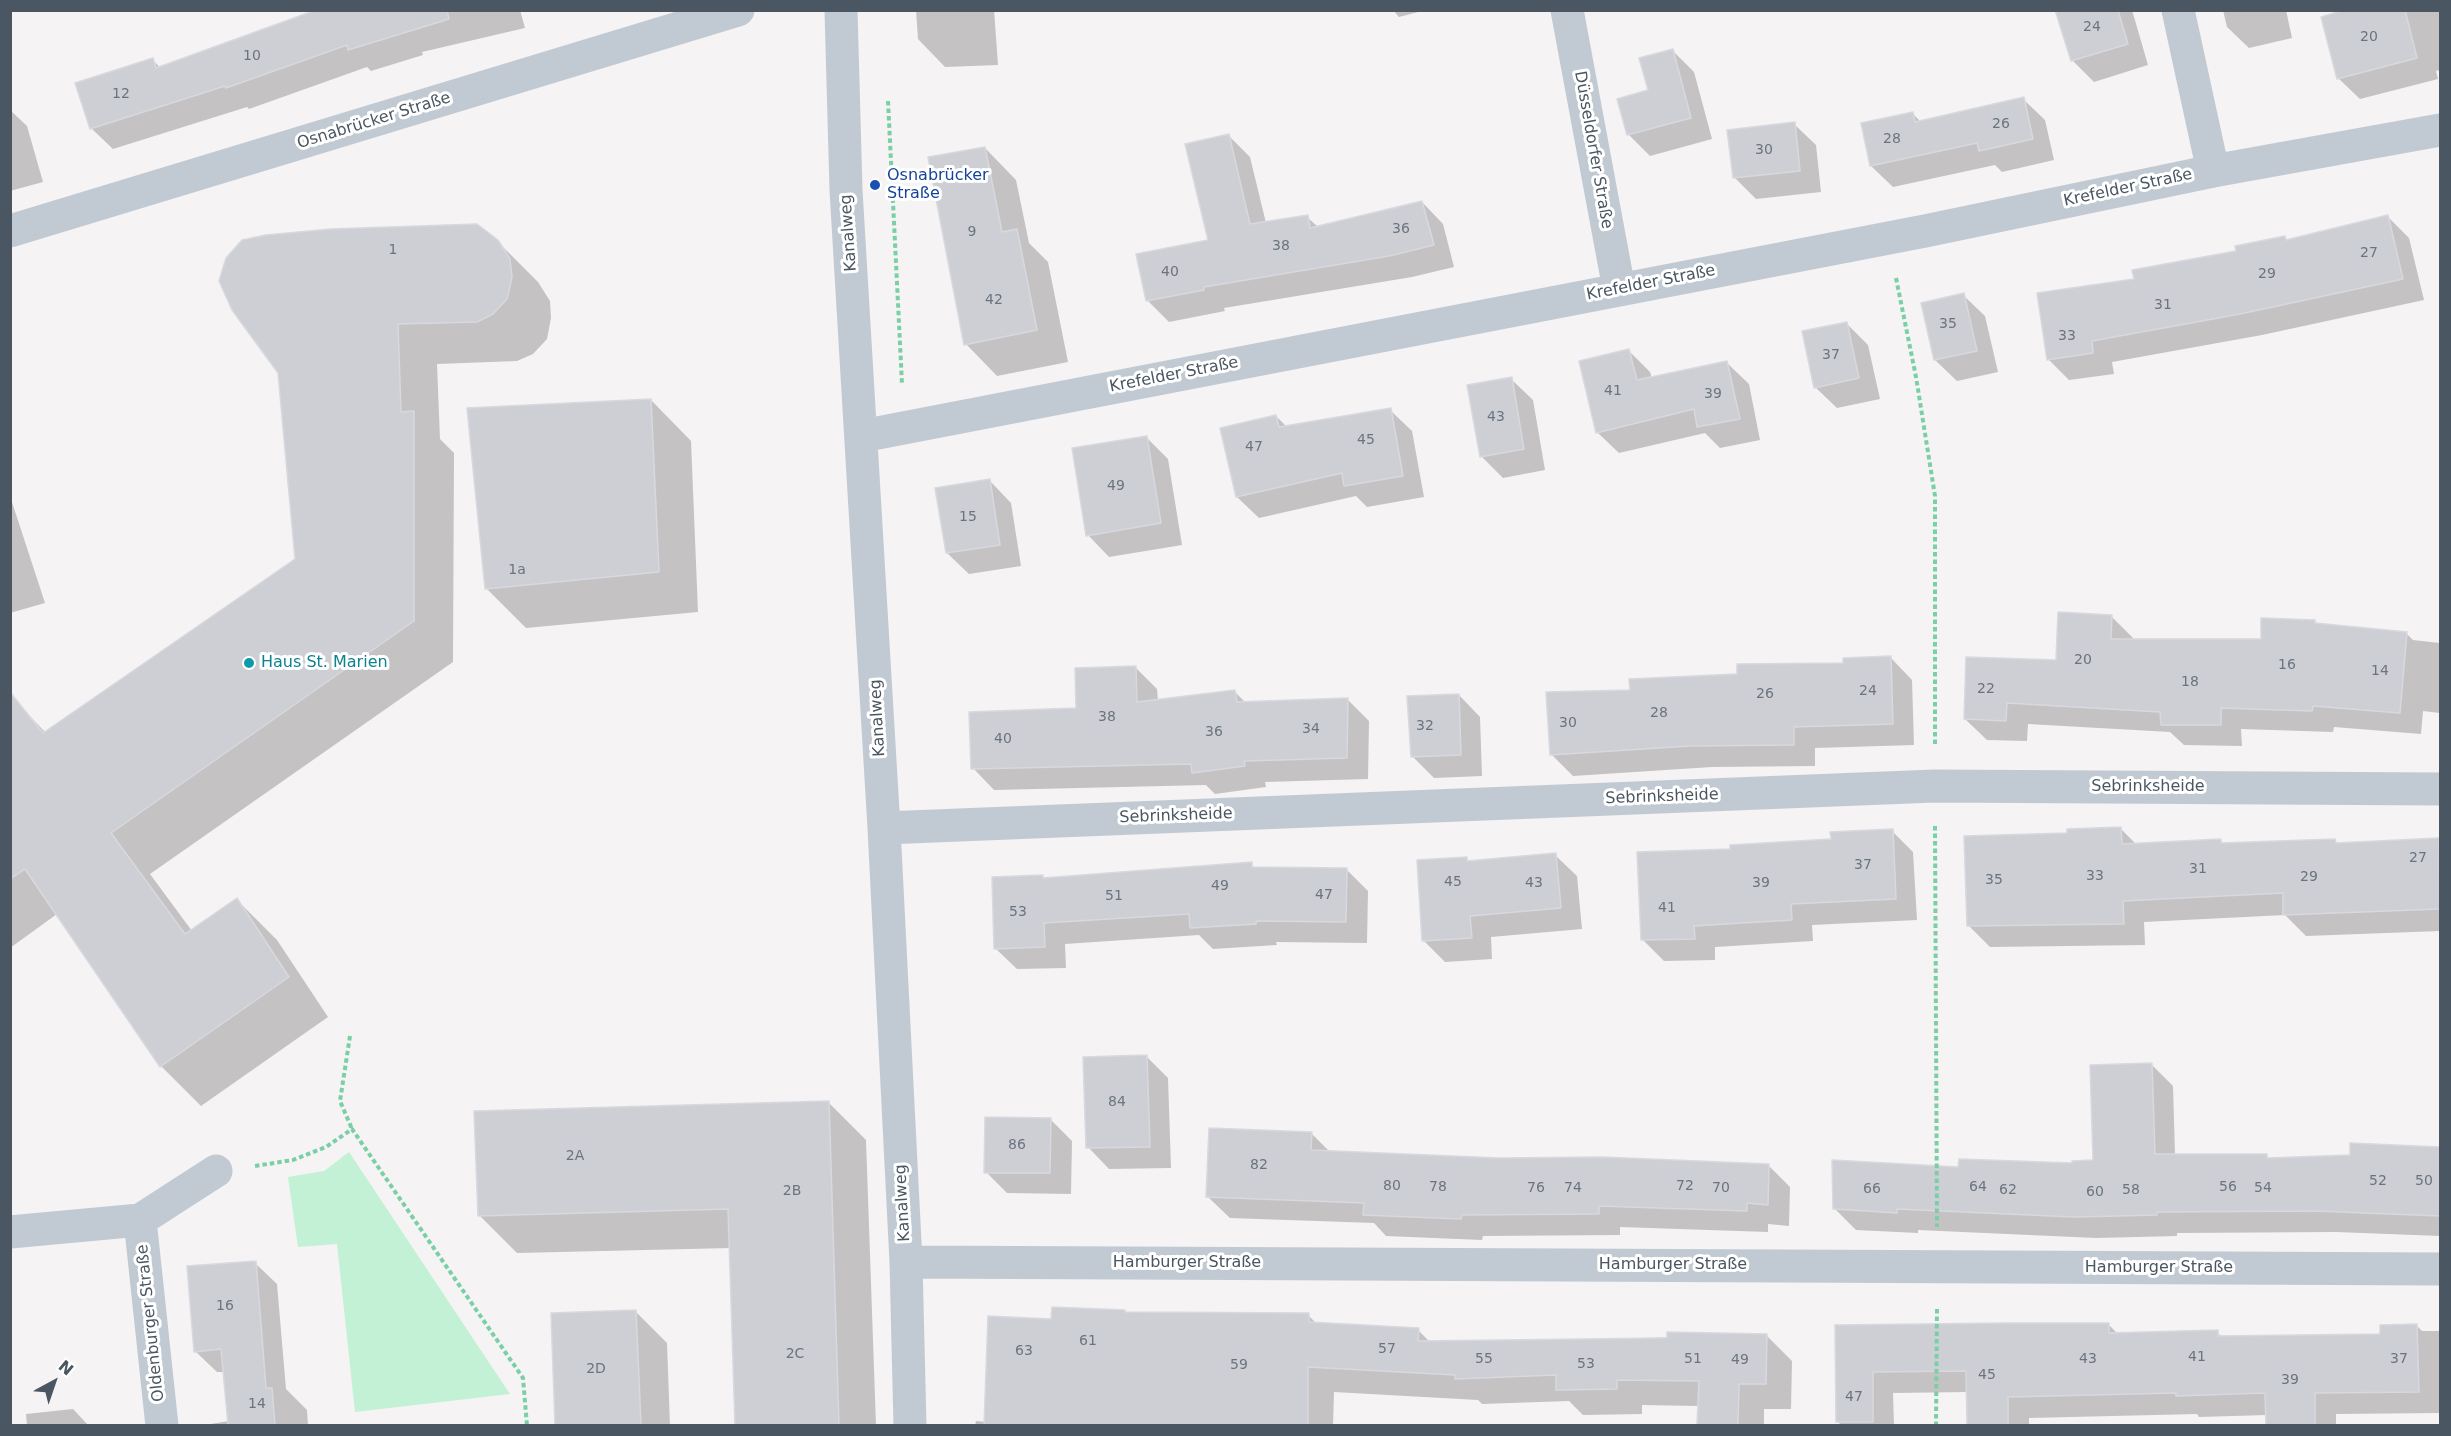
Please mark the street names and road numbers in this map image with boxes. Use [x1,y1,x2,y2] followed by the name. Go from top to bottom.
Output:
[1570,70,1616,230] street label: Düsseldorfer Straße
[295,89,453,153] street label: Osnabrücker Straße
[2062,165,2194,211] street label: Krefelder Straße
[837,194,861,272] street label: Kanalweg
[1585,261,1717,305] street label: Krefelder Straße
[1108,353,1240,397] street label: Krefelder Straße
[866,679,890,757] street label: Kanalweg
[2091,777,2205,797] street label: Sebrinksheide
[1605,785,1719,809] street label: Sebrinksheide
[1119,804,1233,828] street label: Sebrinksheide
[891,1164,915,1242] street label: Kanalweg
[133,1243,169,1403] street label: Oldenburger Straße
[1113,1253,1261,1273] street label: Hamburger Straße
[1599,1255,1747,1275] street label: Hamburger Straße
[2085,1258,2233,1278] street label: Hamburger Straße

